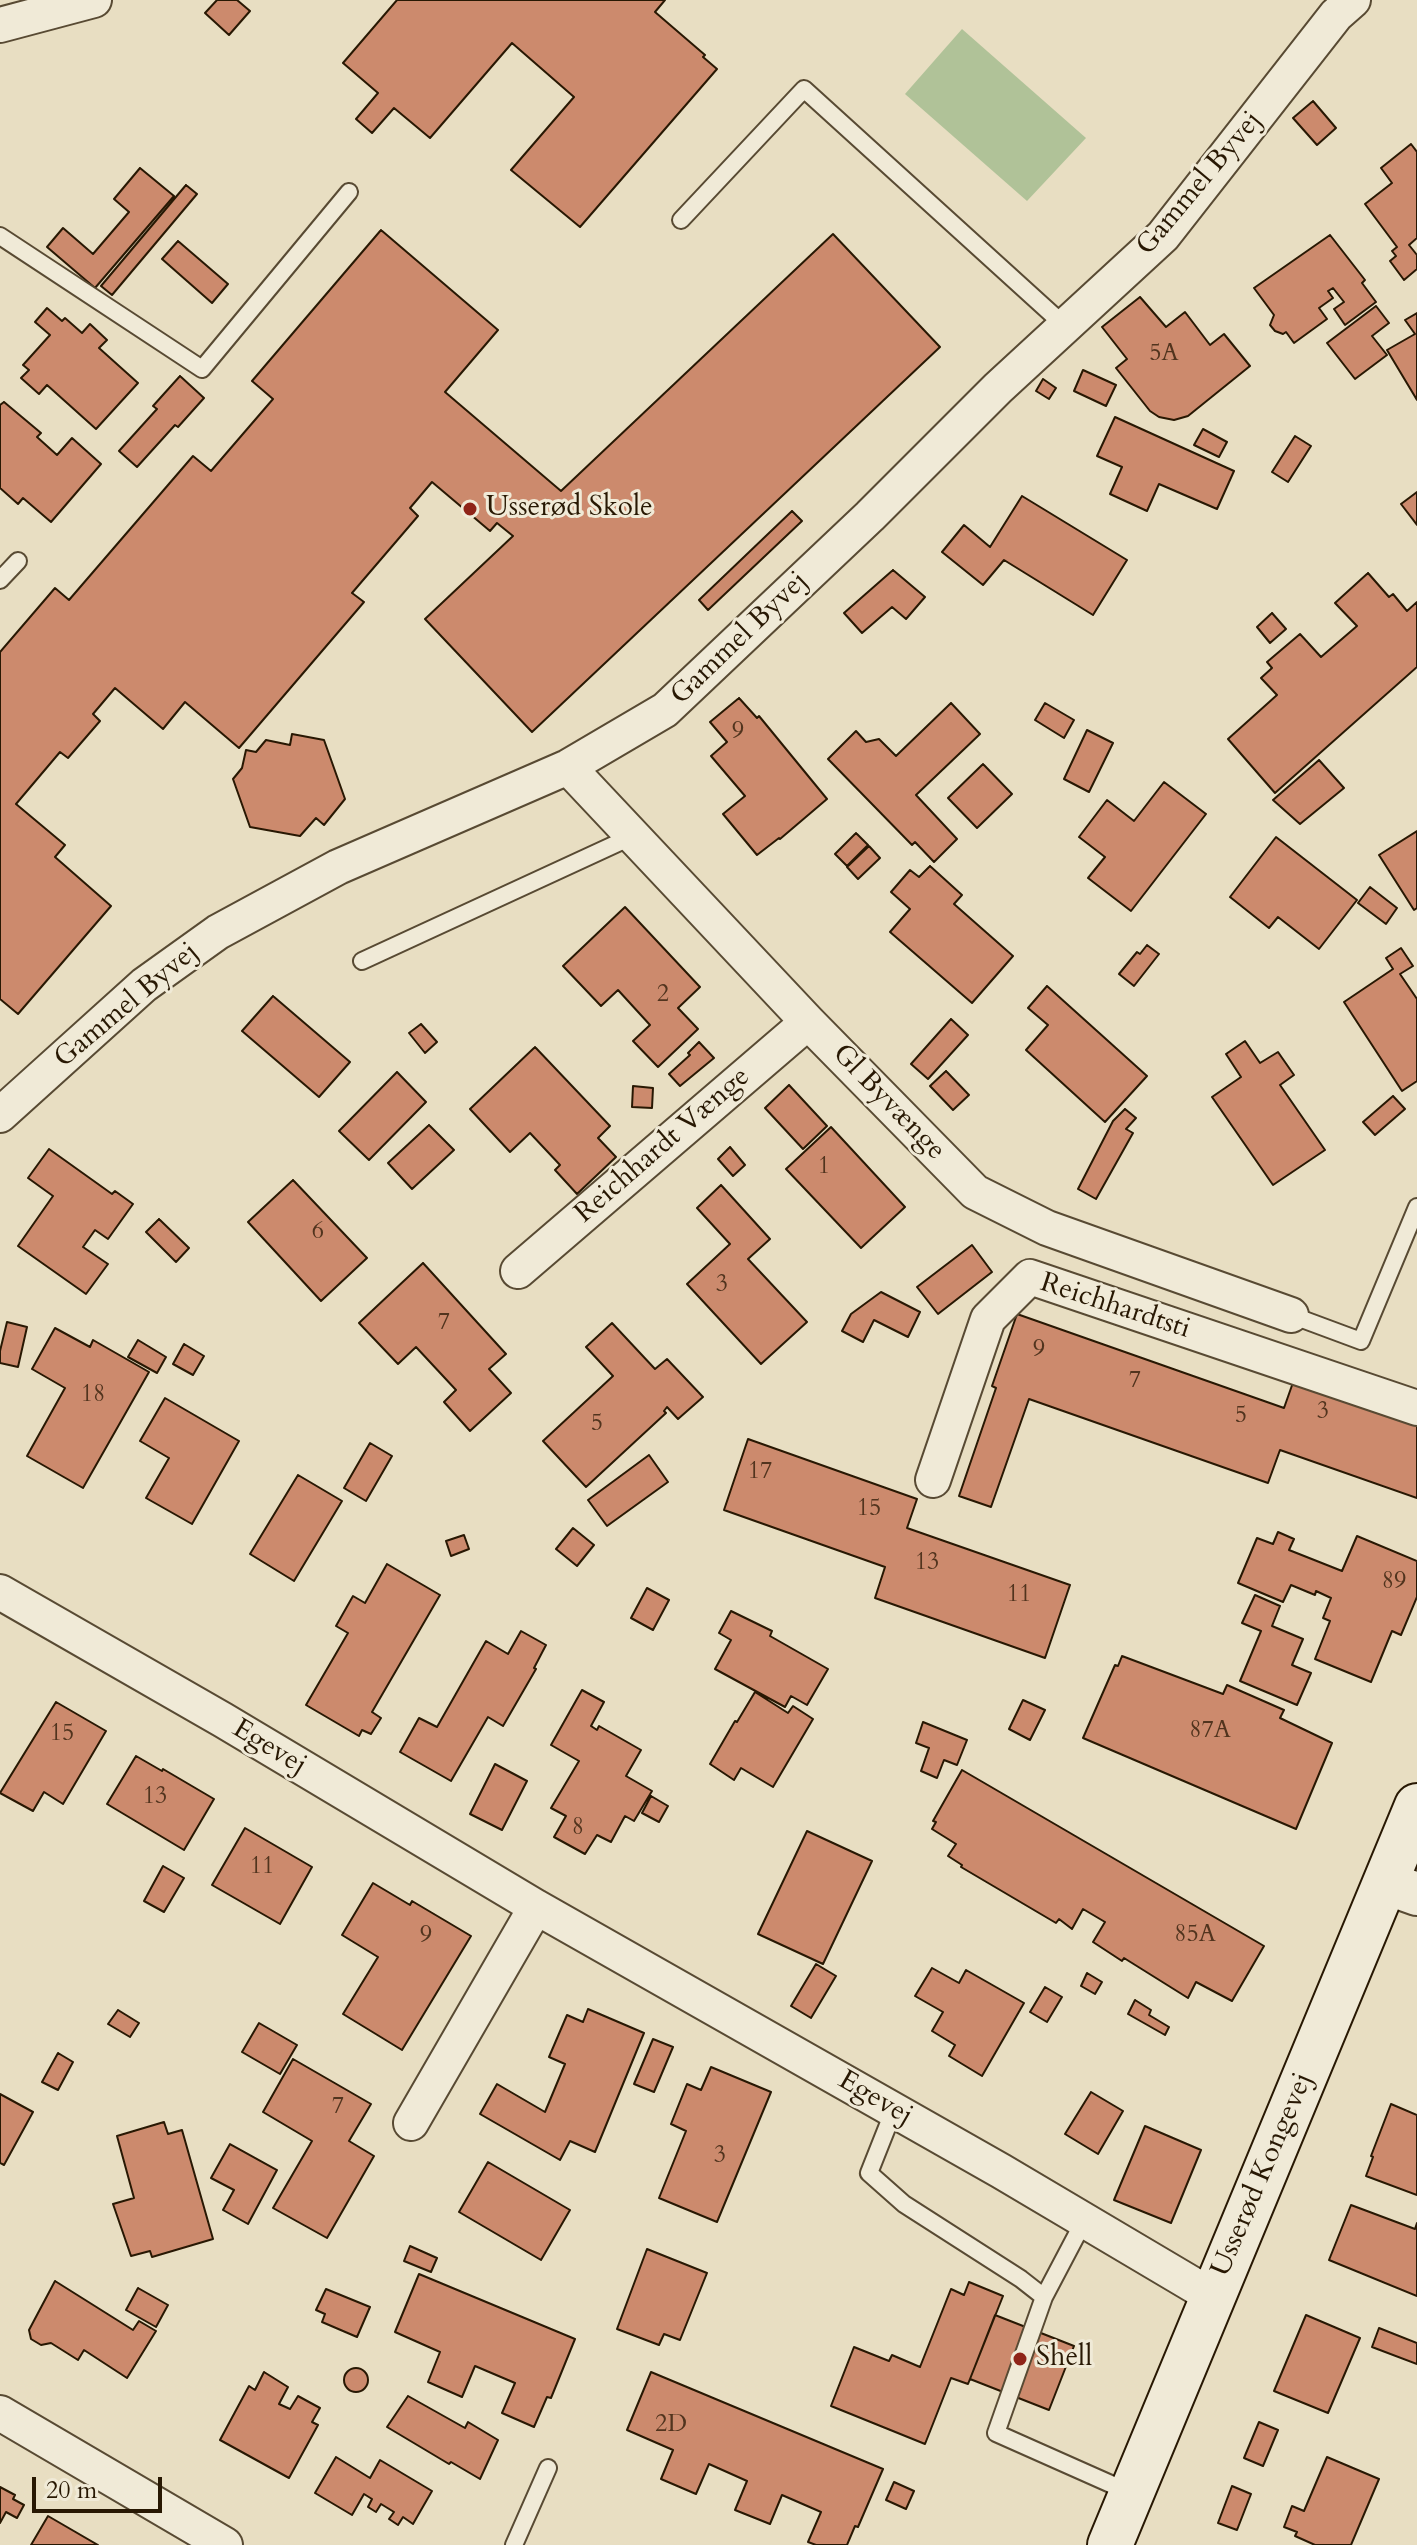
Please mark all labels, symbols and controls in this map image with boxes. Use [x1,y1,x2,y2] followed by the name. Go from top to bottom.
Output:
[1130,105,1270,263] street label: Gammel Byvej
[1149,340,1179,368] house number: 5A
[486,492,653,526] place label: Usserød Skole
[461,500,479,518] marker: Usserød Skole
[664,565,816,713] street label: Gammel Byvej
[732,718,744,746] house number: 9
[48,936,206,1076] street label: Gammel Byvej
[657,981,669,1009] house number: 2
[825,1038,951,1168] street label: Gl Byvænge
[569,1061,757,1231] street label: Reichhardt Vænge
[818,1153,830,1181] house number: 1
[312,1218,324,1246] house number: 6
[1036,1267,1194,1347] street label: Reichhardtsti
[716,1271,728,1299] house number: 3
[438,1309,450,1337] house number: 7
[1033,1336,1045,1364] house number: 9
[1129,1367,1141,1395] house number: 7
[81,1381,105,1409] house number: 18
[1317,1398,1329,1426] house number: 3
[1235,1402,1247,1430] house number: 5
[591,1410,603,1438] house number: 5
[748,1458,772,1486] house number: 17
[857,1495,881,1523] house number: 15
[915,1549,939,1577] house number: 13
[1382,1568,1406,1596] house number: 89
[1007,1581,1031,1609] house number: 11
[226,1713,312,1783] street label: Egevej
[1189,1717,1231,1745] house number: 87A
[50,1720,74,1748] house number: 15
[143,1783,167,1811] house number: 13
[572,1814,584,1842] house number: 8
[250,1853,274,1881] house number: 11
[1174,1921,1216,1949] house number: 85A
[420,1922,432,1950] house number: 9
[832,2064,918,2134] street label: Egevej
[1205,2068,1321,2282] street label: Usserød Kongevej
[332,2093,344,2121] house number: 7
[714,2142,726,2170] house number: 3
[1036,2342,1092,2376] place label: Shell
[1011,2350,1029,2368] marker: Shell
[655,2411,687,2439] house number: 2D
[36,2461,166,2511] scale bar
[46,2474,97,2507] text: 20 m

